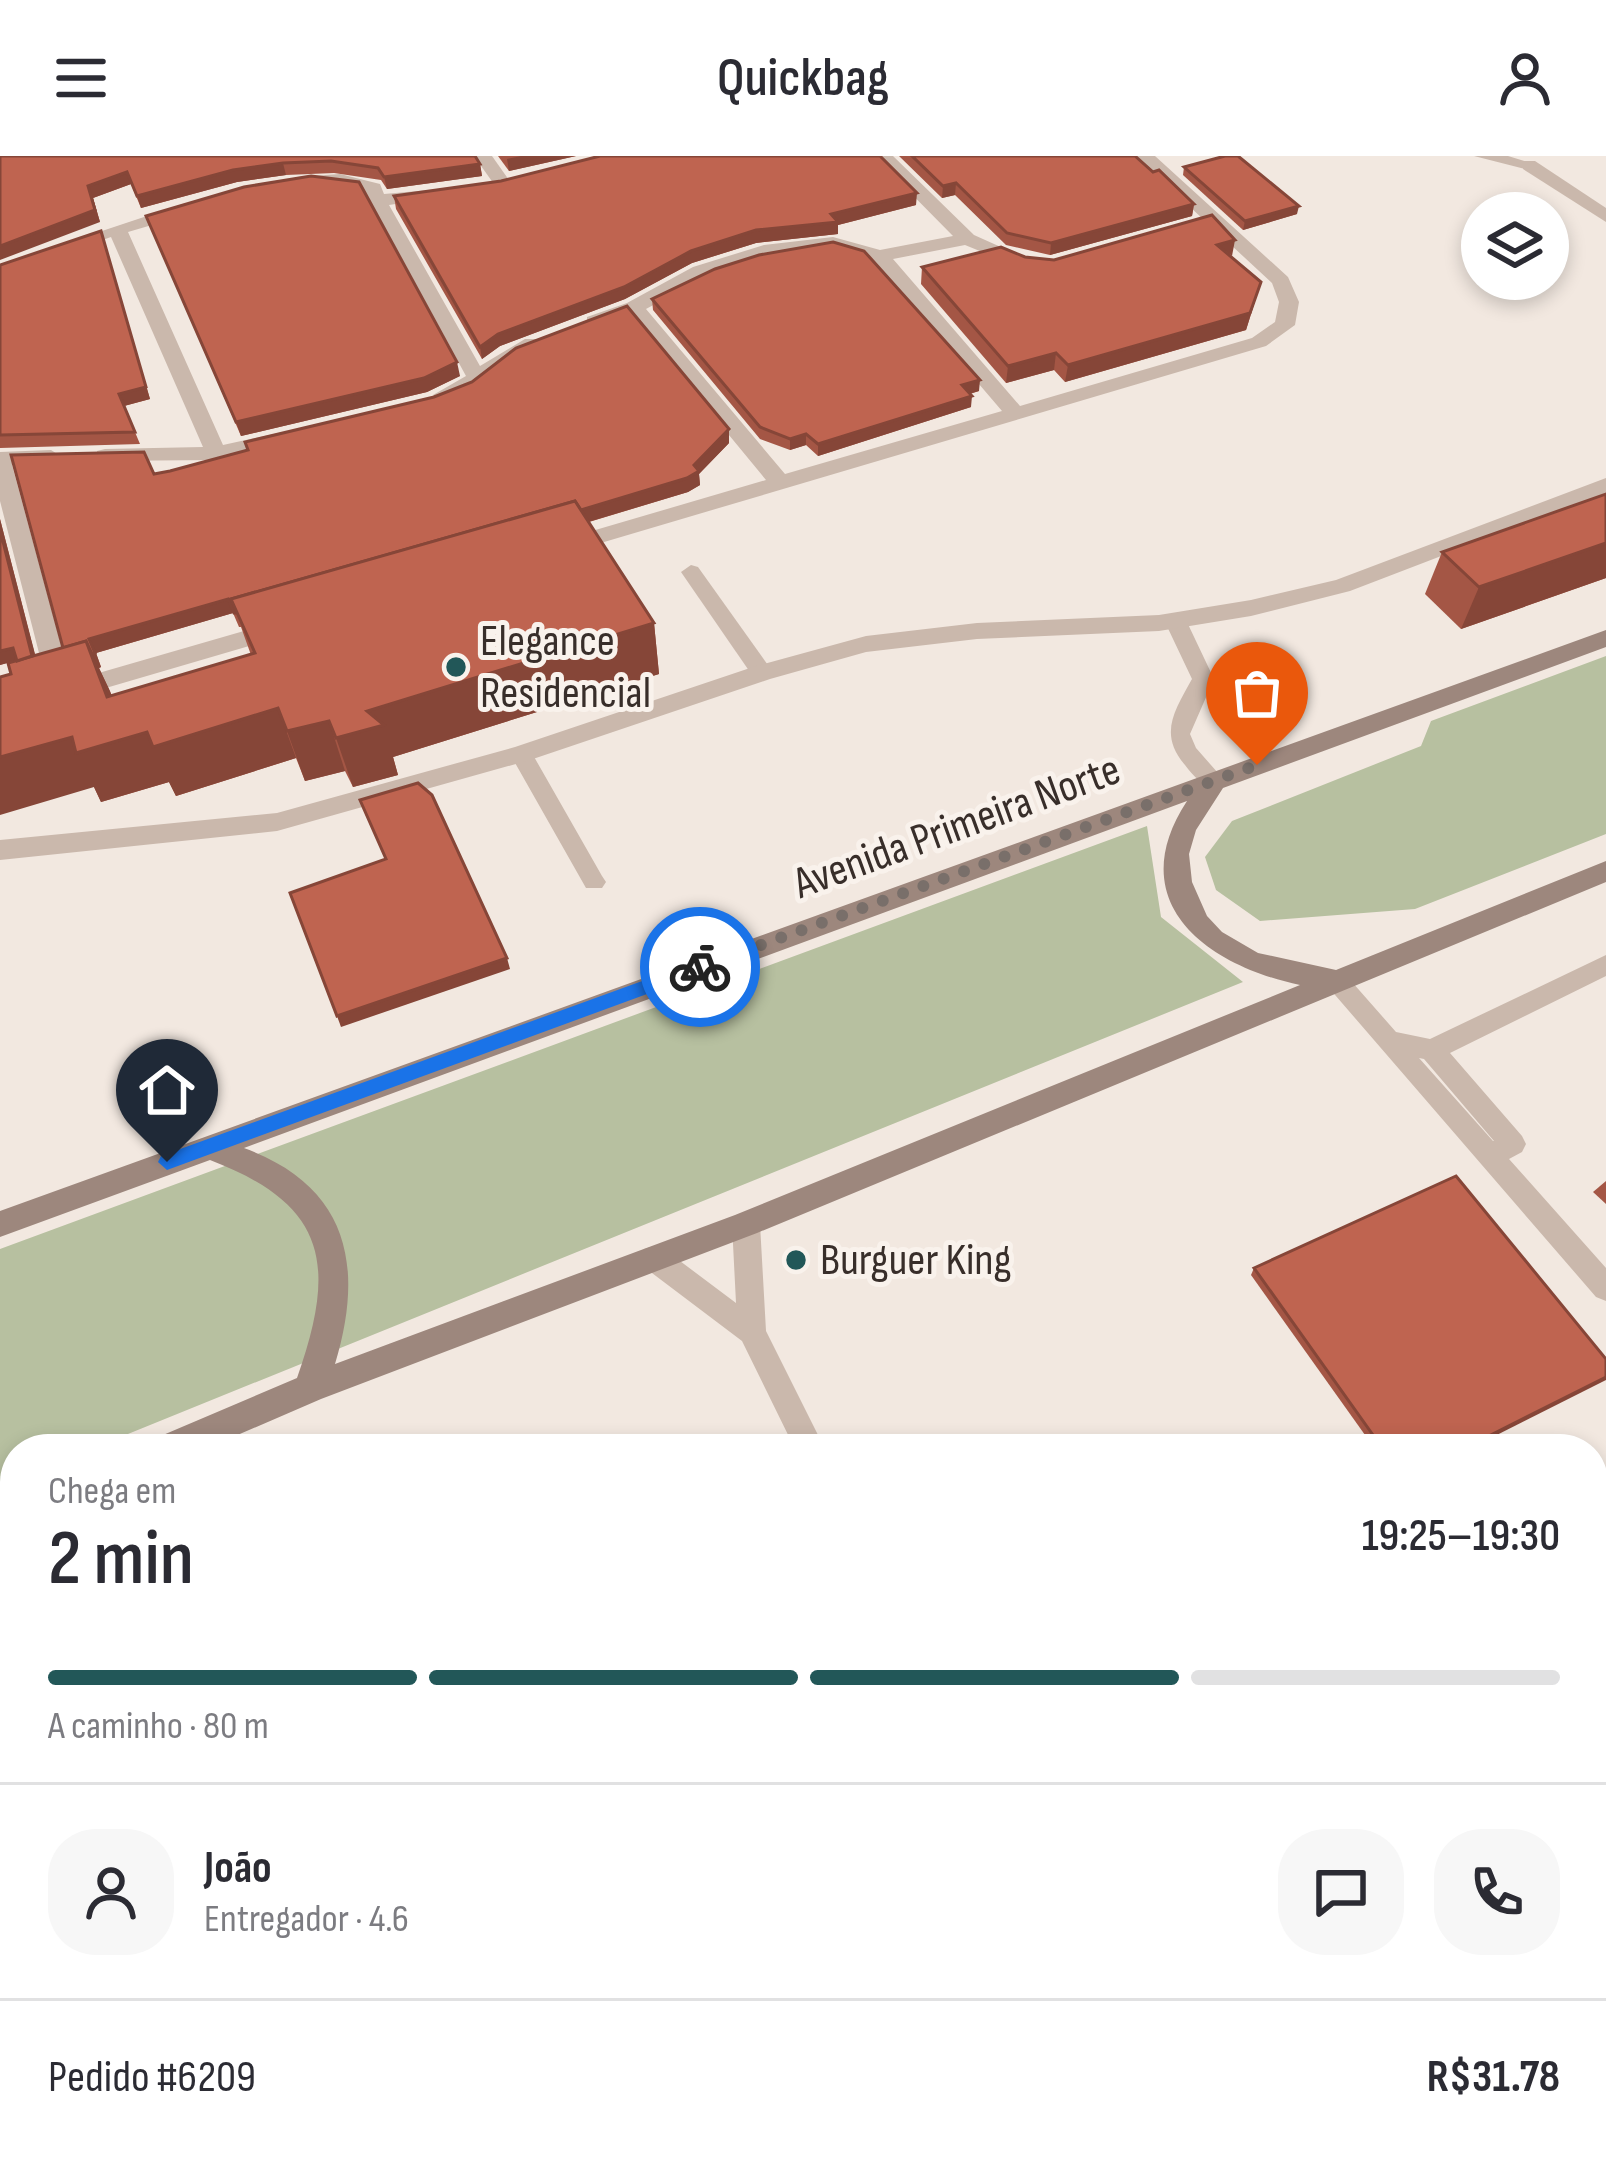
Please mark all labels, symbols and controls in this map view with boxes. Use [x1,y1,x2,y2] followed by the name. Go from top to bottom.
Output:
[48,45,114,111] icon: menu
[1492,45,1558,111] icon: person
[717,46,889,111] text: Quickbag
[1461,192,1569,300] map controls
[1461,192,1569,300] button: layers
[480,614,651,721] place label: Elegance Residencial
[1206,642,1308,765] pin
[443,654,469,680] marker: Elegance Residencial
[1224,660,1290,726] icon: bag
[785,742,1128,912] street label: Avenida Primeira Norte
[640,907,760,1027] courier
[667,934,733,1000] icon: bike
[116,1039,218,1162] pin
[134,1057,200,1123] icon: home
[820,1233,1012,1288] place label: Burguer King
[783,1247,809,1273] marker: Burguer King
[48,1468,176,1515] text: Chega em
[1362,1509,1560,1564] text: 19:25–19:30
[48,1513,194,1606] text: 2 min
[48,1703,269,1750] text: A caminho · 80 m
[48,1829,174,1955] button: person
[1278,1829,1404,1955] button: chat
[1434,1829,1560,1955] button: phone
[204,1841,272,1896] text: João
[204,1896,409,1943] text: Entregador · 4.6
[48,2050,256,2105] text: Pedido #6209
[1427,2050,1560,2105] text: R$31.78

